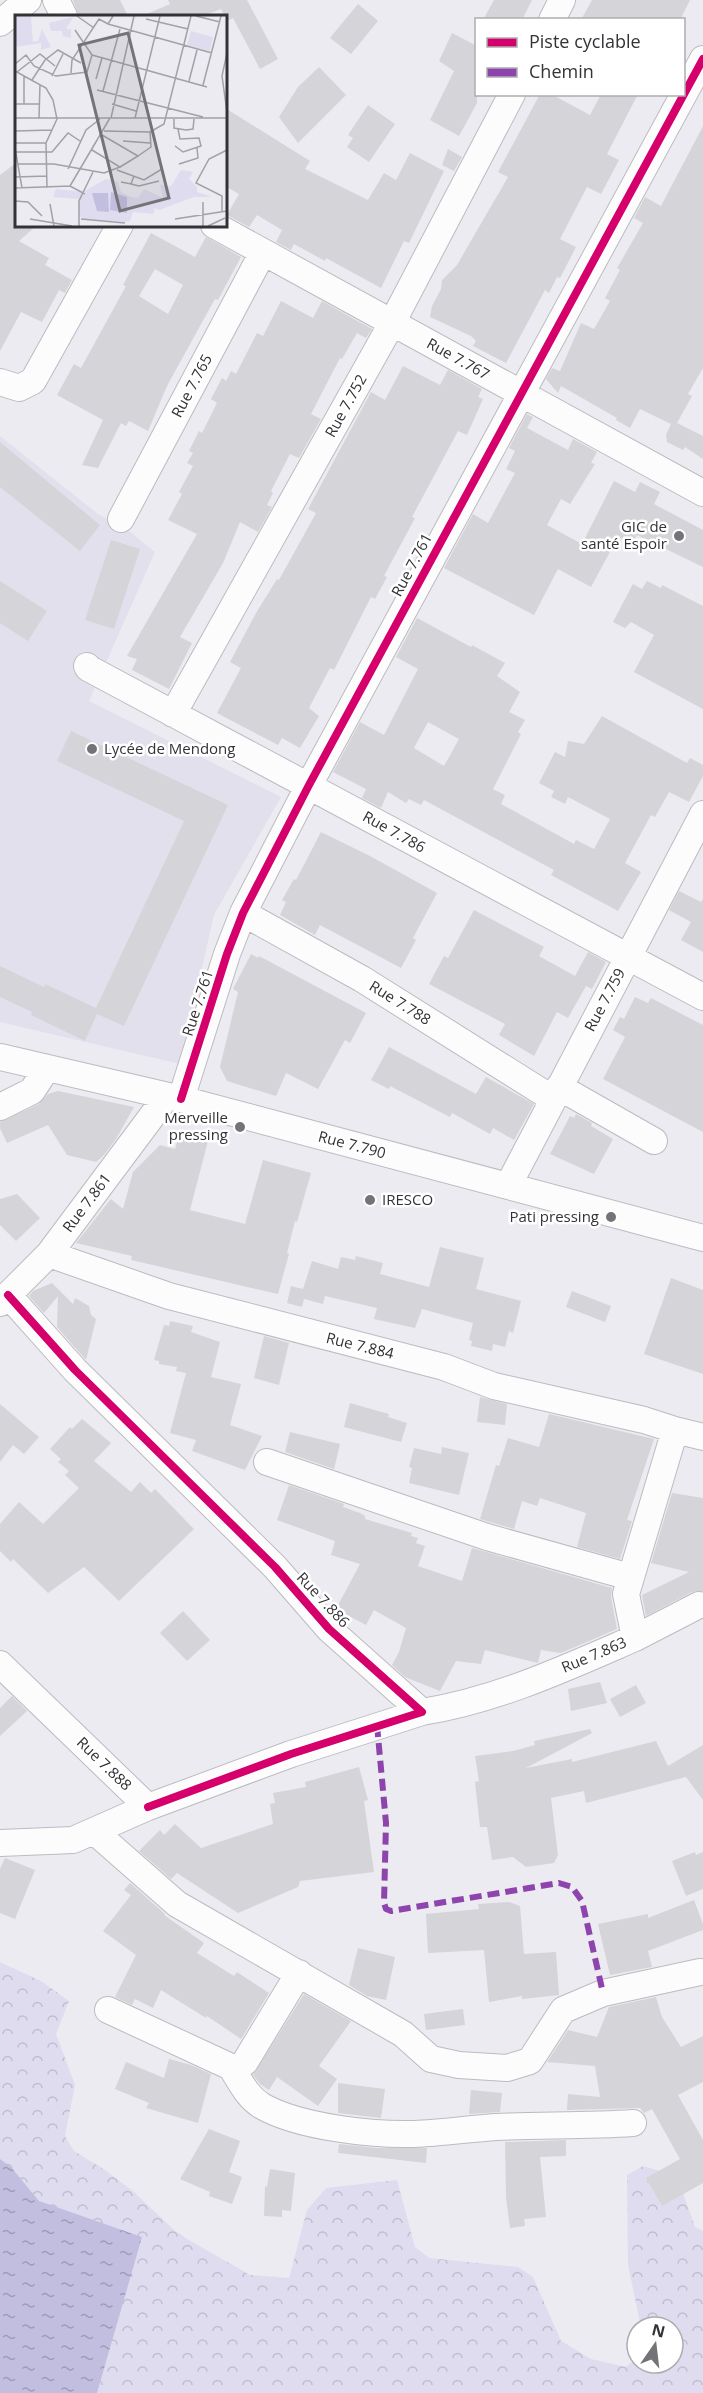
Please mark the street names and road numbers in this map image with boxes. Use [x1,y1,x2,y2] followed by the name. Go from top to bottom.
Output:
[423,333,494,384] street label: Rue 7.767
[166,350,216,421] street label: Rue 7.765
[320,370,371,441] street label: Rue 7.752
[386,529,436,600] street label: Rue 7.761
[359,806,430,857] street label: Rue 7.786
[579,964,629,1035] street label: Rue 7.759
[177,967,217,1039] street label: Rue 7.761
[366,975,435,1029] street label: Rue 7.788
[316,1125,388,1163] street label: Rue 7.790
[57,1169,115,1236] street label: Rue 7.861
[324,1327,397,1363] street label: Rue 7.884
[293,1567,355,1631] street label: Rue 7.886
[558,1631,629,1677] street label: Rue 7.863
[73,1732,136,1794] street label: Rue 7.888

